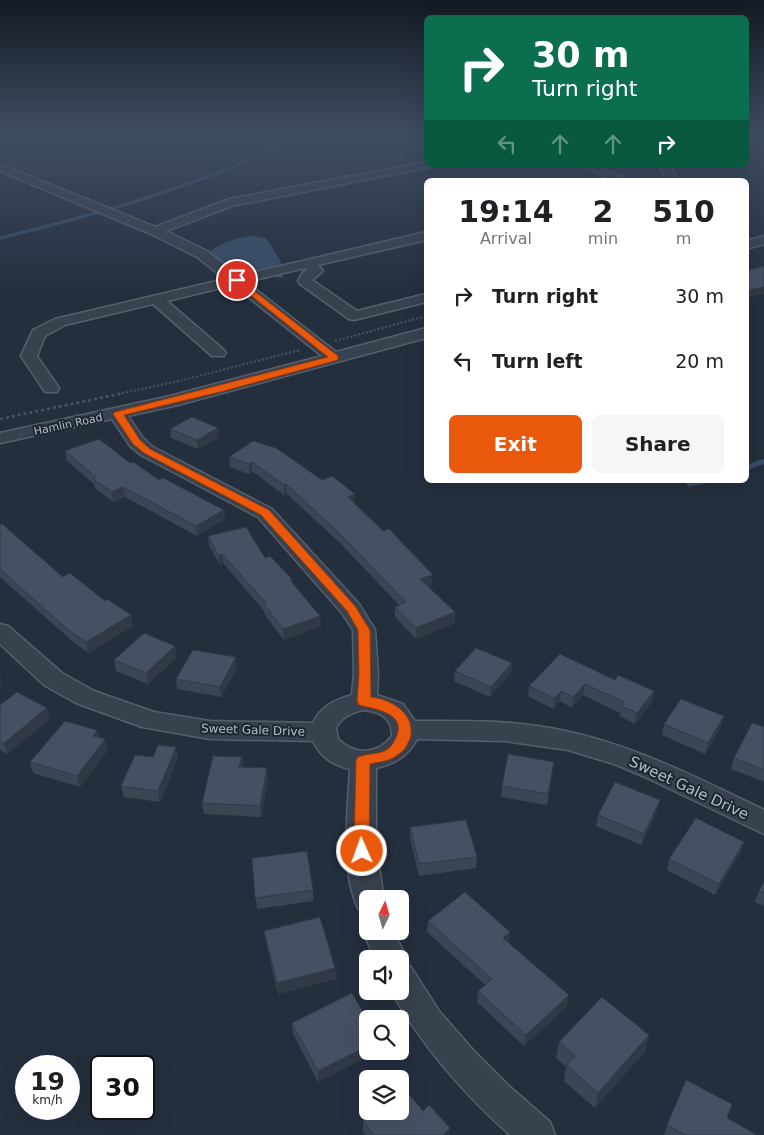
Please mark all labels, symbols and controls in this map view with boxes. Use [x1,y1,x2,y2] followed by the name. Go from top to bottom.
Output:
[449,35,514,100] icon: right
[532,35,629,75] text: 30 m
[532,76,637,101] text: Turn right
[493,130,521,158] icon: left
[546,130,574,158] icon: ahead
[599,130,627,158] icon: ahead
[652,130,680,158] icon: right
[458,194,554,229] text: 19:14
[592,194,613,229] text: 2
[652,194,715,229] text: 510
[480,229,532,248] text: Arrival
[588,229,618,248] text: min
[676,229,691,248] text: m
[216,259,258,301] pin
[223,266,251,294] icon: arrive
[449,282,477,310] icon: right
[492,285,598,307] text: Turn right
[675,285,724,307] text: 30 m
[449,347,477,375] icon: left
[492,350,583,372] text: Turn left
[675,350,724,372] text: 20 m
[33,411,104,438] street label: Hamlin Road
[449,415,582,473] button: Exit
[592,415,724,473] button: Share
[201,721,305,739] street label: Sweet Gale Drive
[626,752,752,824] street label: Sweet Gale Drive
[335,824,387,876] position arrow
[359,890,409,940] north arrow
[359,890,409,1120] map controls
[359,950,409,1000] button: sound
[359,1010,409,1060] button: search
[90,1055,155,1120] speed limit sign: 30
[30,1067,65,1096] text: 19
[359,1070,409,1120] button: layers
[32,1093,63,1107] text: km/h

